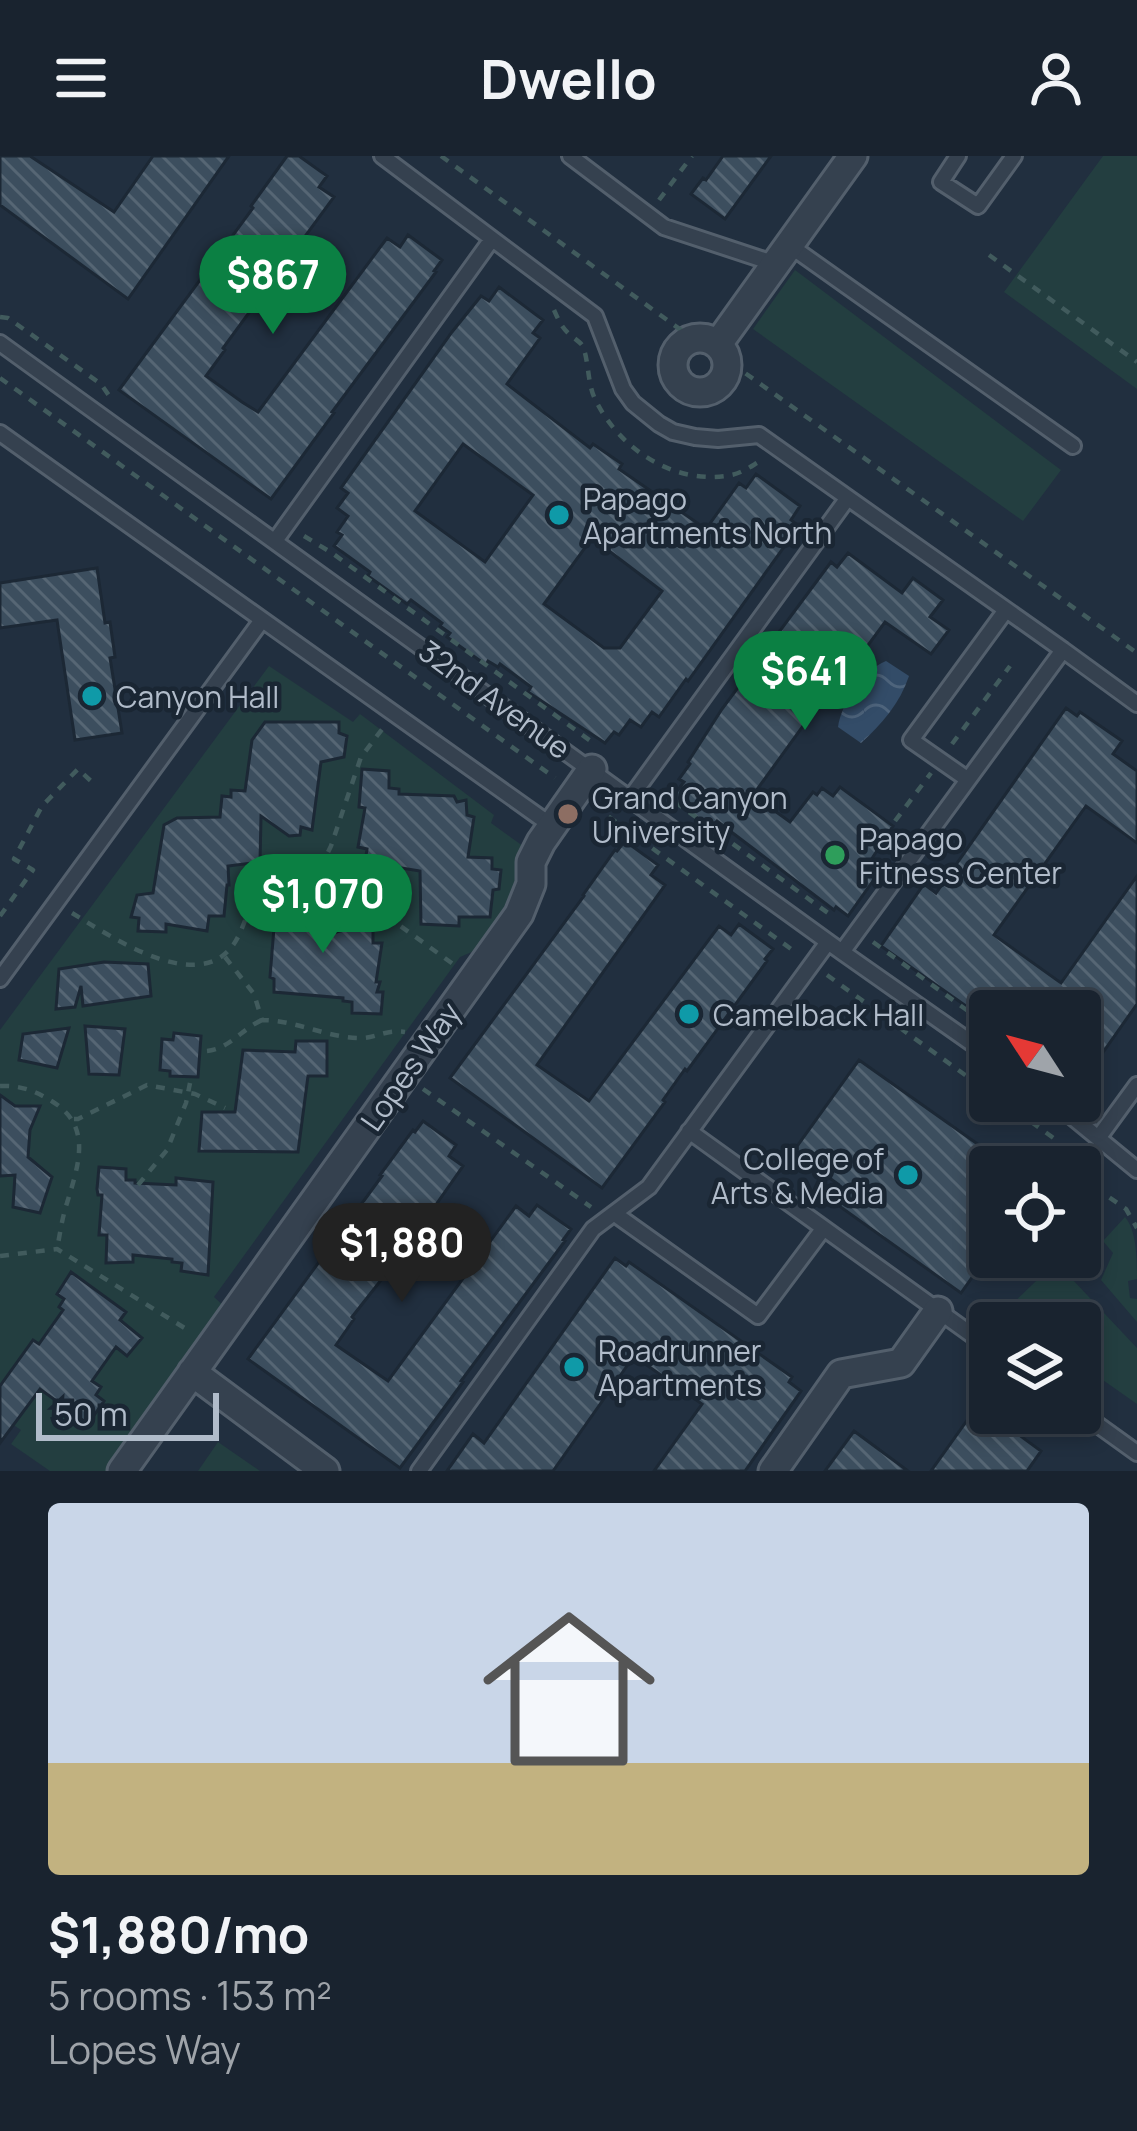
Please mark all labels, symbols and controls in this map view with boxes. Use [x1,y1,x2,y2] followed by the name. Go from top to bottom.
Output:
[480,41,657,115] text: Dwello
[48,45,114,111] icon: menu
[1023,45,1089,111] icon: person
[202,235,344,337] pin: $867
[226,247,320,301] text: $867
[583,478,832,553] place label: Papago Apartments North
[546,502,572,528] marker: Papago Apartments North
[411,630,579,768] street label: 32nd Avenue
[734,631,876,733] pin: $641
[760,643,850,697] text: $641
[116,676,279,717] place label: Canyon Hall
[79,683,105,709] marker: Canyon Hall
[592,777,788,852] place label: Grand Canyon University
[555,801,581,827] marker: Grand Canyon University
[859,818,1062,893] place label: Papago Fitness Center
[822,842,848,868] marker: Papago Fitness Center
[225,854,421,956] pin: $1,070
[261,866,385,920] text: $1,070
[969,990,1101,1122] north arrow
[969,990,1101,1434] map controls
[351,993,469,1139] street label: Lopes Way
[713,994,924,1035] place label: Camelback Hall
[676,1001,702,1027] marker: Camelback Hall
[711,1138,884,1213] place label: College of Arts & Media
[969,1146,1101,1278] button: locate
[895,1162,921,1188] marker: College of Arts & Media
[304,1203,500,1305] pin: $1,880
[339,1215,465,1269] text: $1,880
[969,1302,1101,1434] button: layers
[598,1330,762,1405] place label: Roadrunner Apartments
[561,1354,587,1380] marker: Roadrunner Apartments
[36,1387,219,1440] scale bar
[54,1391,128,1436] text: 50 m
[461,1581,677,1797] icon: home
[48,1899,309,1968] text: $1,880/mo
[48,1968,332,2022] text: 5 rooms · 153 m²
[48,2022,241,2076] text: Lopes Way

